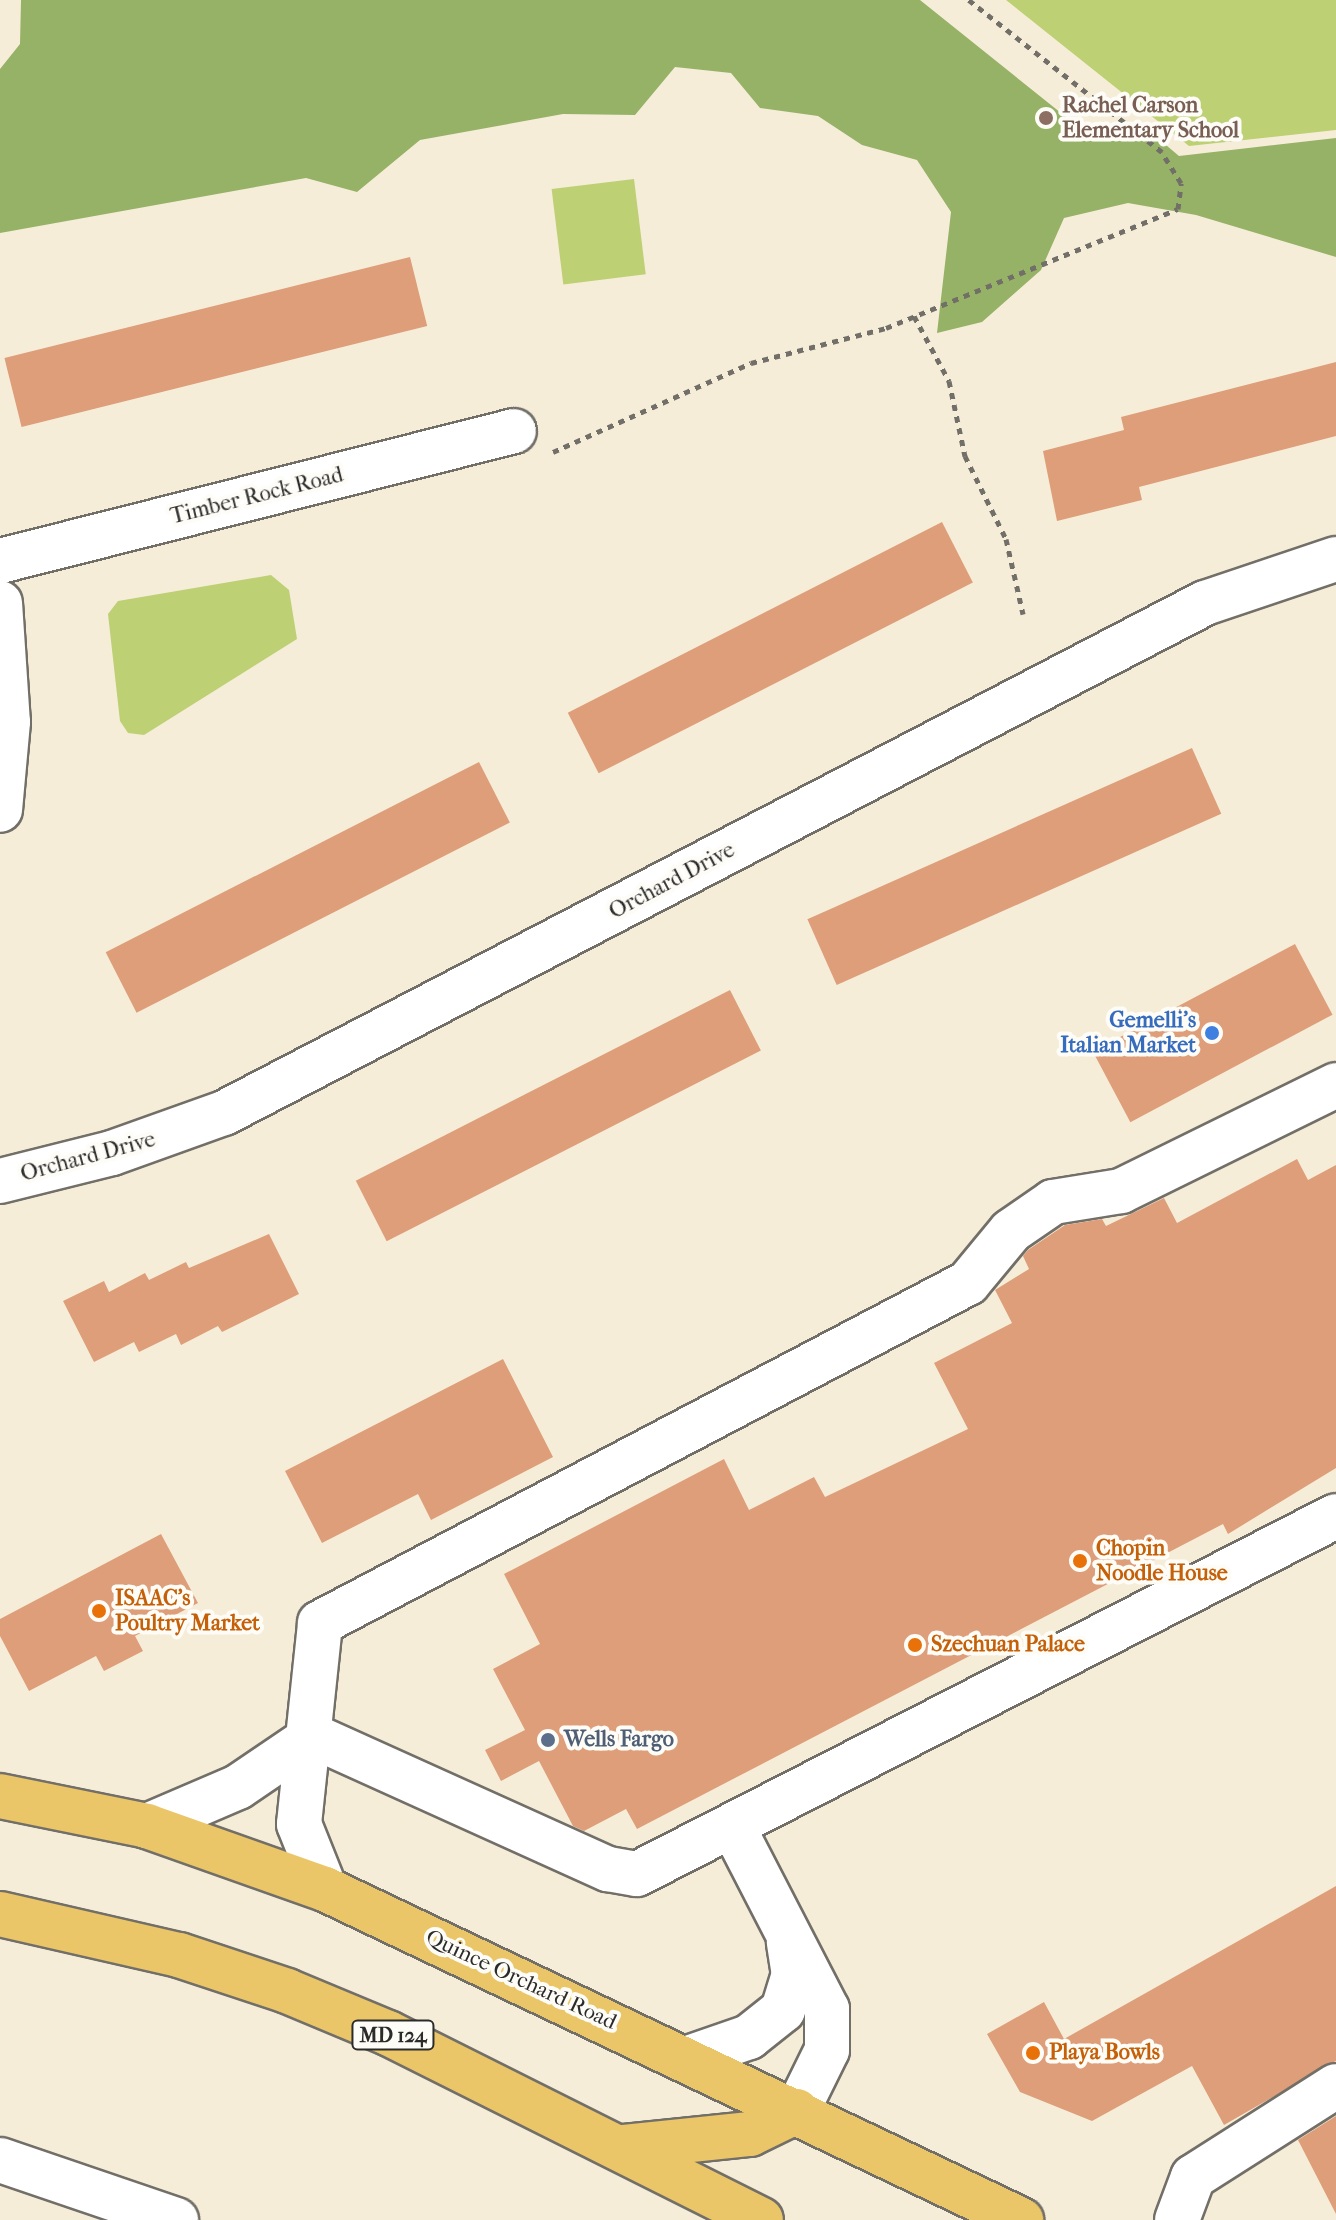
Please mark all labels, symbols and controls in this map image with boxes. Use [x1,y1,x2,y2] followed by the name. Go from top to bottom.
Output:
[1062,92,1239,144] place label: Rachel Carson Elementary School
[1037,109,1055,127] marker: Rachel Carson Elementary School
[168,462,346,530] street label: Timber Rock Road
[605,837,739,925] street label: Orchard Drive
[1060,1007,1196,1058] place label: Gemelli's Italian Market
[1203,1024,1221,1042] marker: Gemelli's Italian Market
[18,1126,158,1188] street label: Orchard Drive
[1096,1535,1228,1586] place label: Chopin Noodle House
[1071,1552,1089,1570] marker: Chopin Noodle House
[115,1585,260,1636] place label: ISAAC's Poultry Market
[90,1602,108,1620] marker: ISAAC's Poultry Market
[931,1632,1085,1658] place label: Szechuan Palace
[906,1636,924,1654] marker: Szechuan Palace
[564,1727,674,1753] place label: Wells Fargo
[539,1731,557,1749] marker: Wells Fargo
[421,1924,621,2036] street label: Quince Orchard Road
[351,2019,435,2051] road number: MD 124
[1049,2040,1160,2066] place label: Playa Bowls
[1024,2044,1042,2062] marker: Playa Bowls

